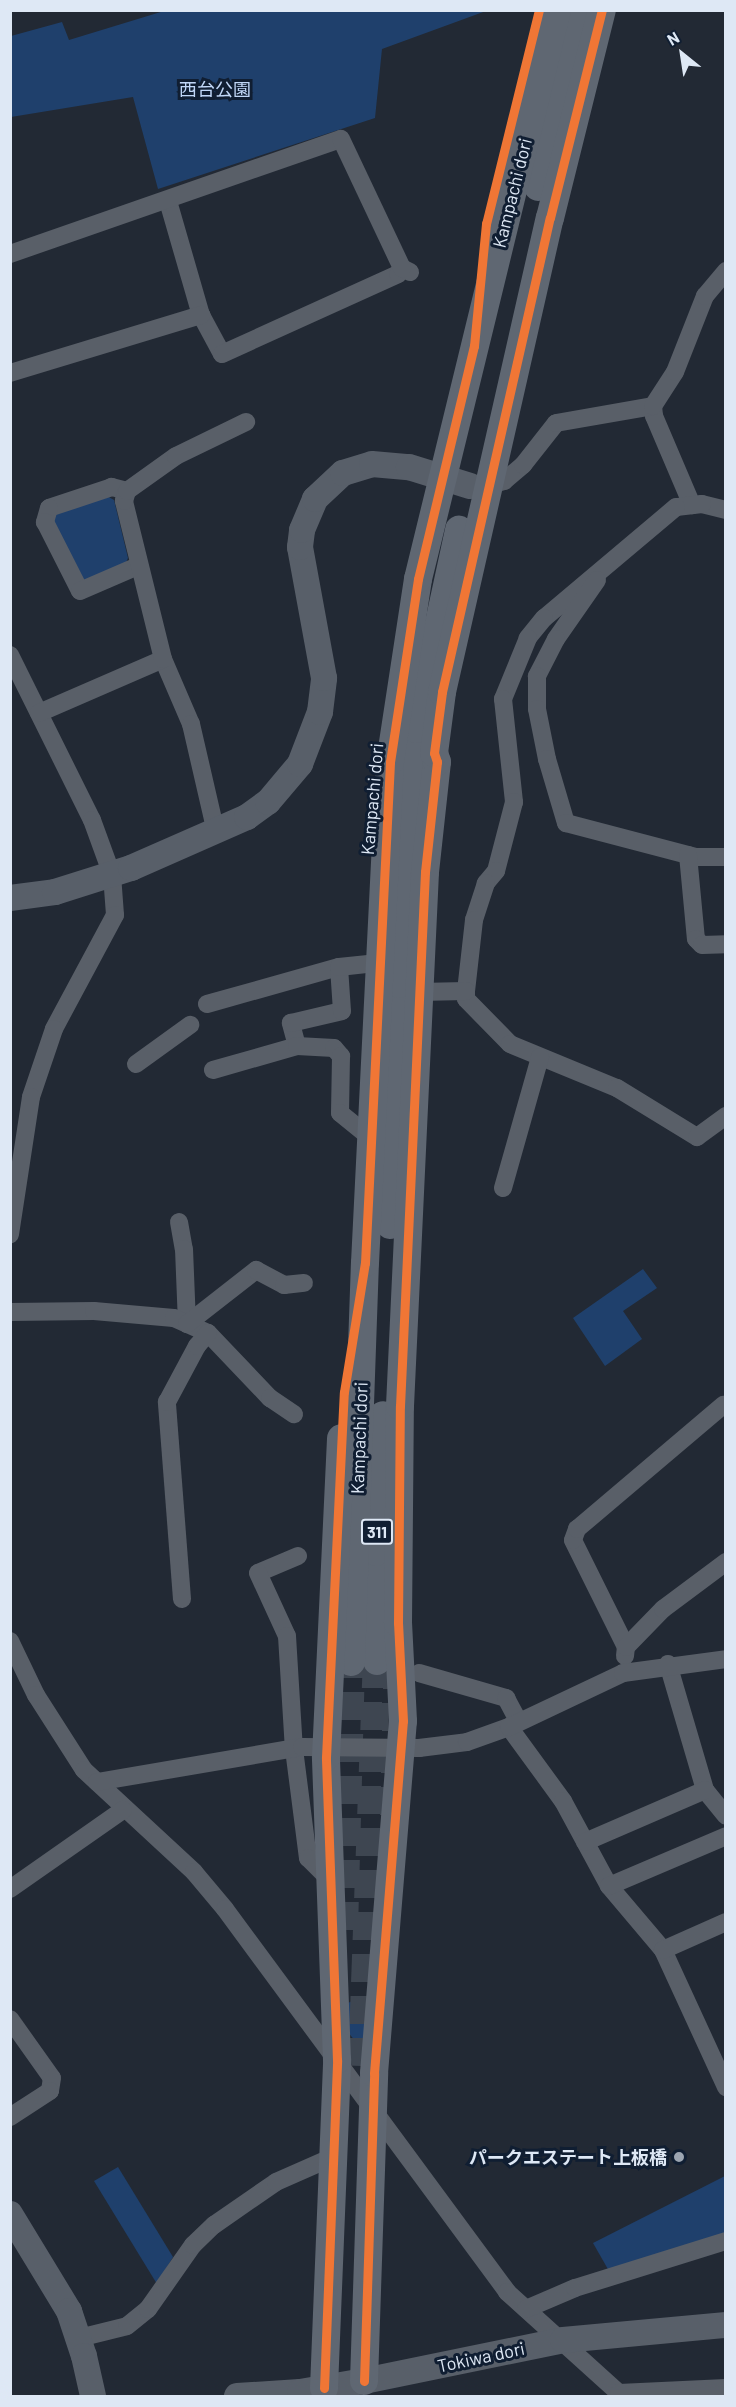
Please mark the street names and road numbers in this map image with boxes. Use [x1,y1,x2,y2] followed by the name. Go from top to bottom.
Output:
[488,136,536,250] street label: Kampachi dori
[356,742,388,856] street label: Kampachi dori
[346,1382,372,1494] street label: Kampachi dori
[360,1519,394,1545] road number: 311
[435,2337,527,2377] street label: Tokiwa dori

